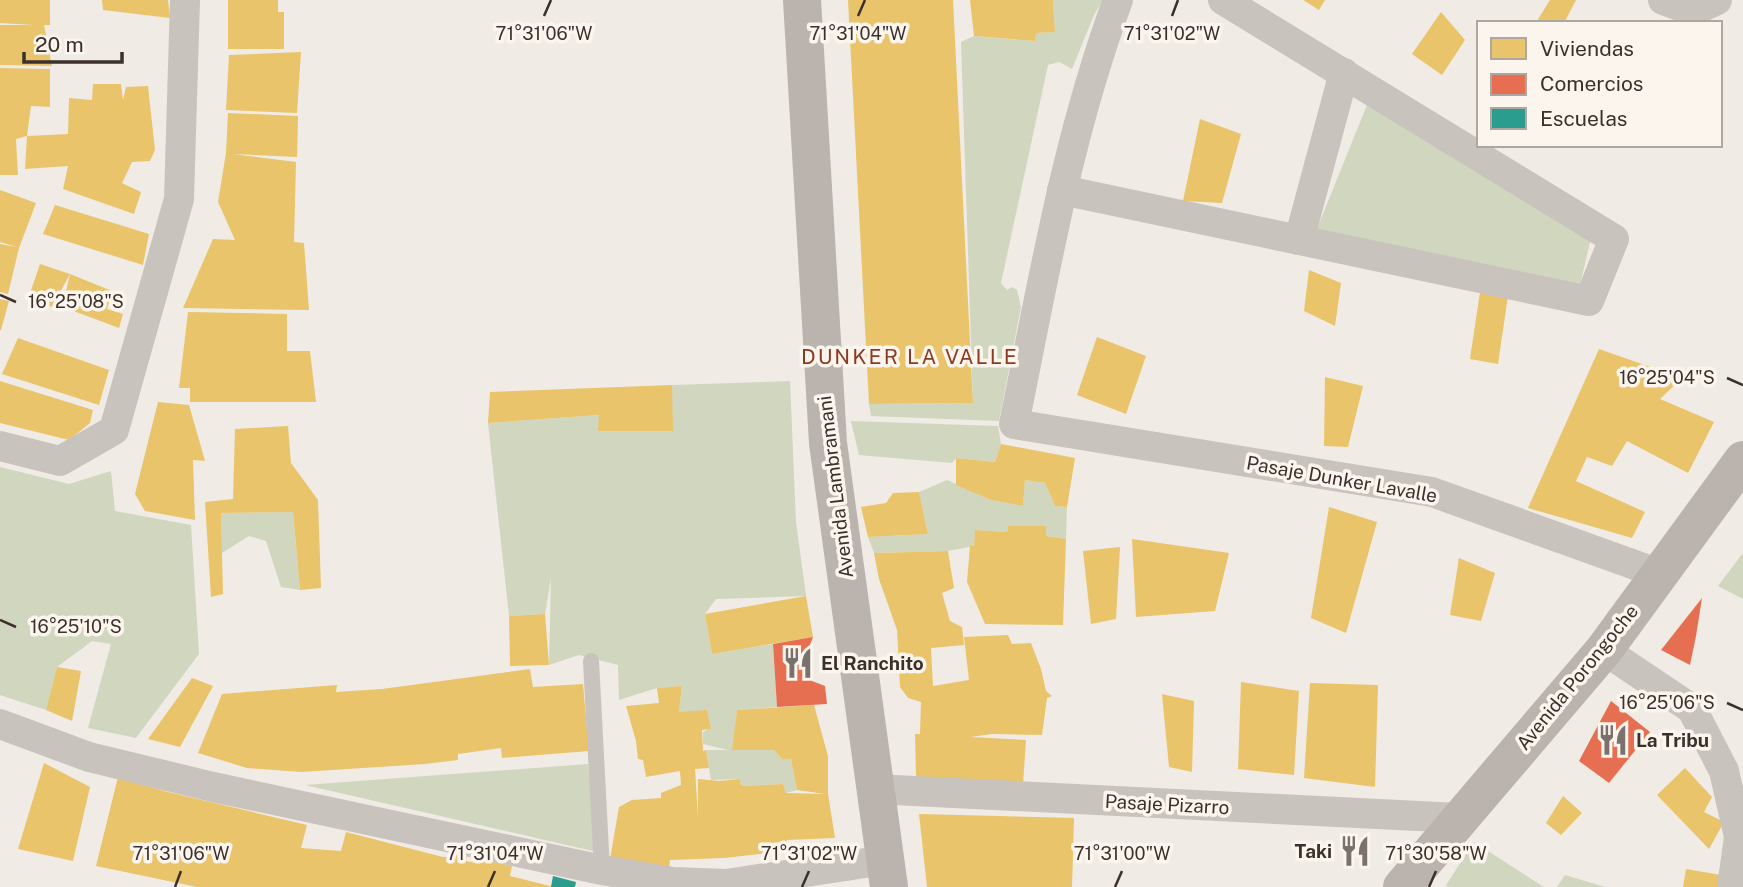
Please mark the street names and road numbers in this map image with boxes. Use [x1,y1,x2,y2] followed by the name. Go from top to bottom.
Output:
[813,394,857,580] street label: Avenida Lambramani
[1245,451,1439,507] street label: Pasaje Dunker Lavalle
[1512,600,1642,754] street label: Avenida Porongoche
[1104,790,1230,818] street label: Pasaje Pizarro

